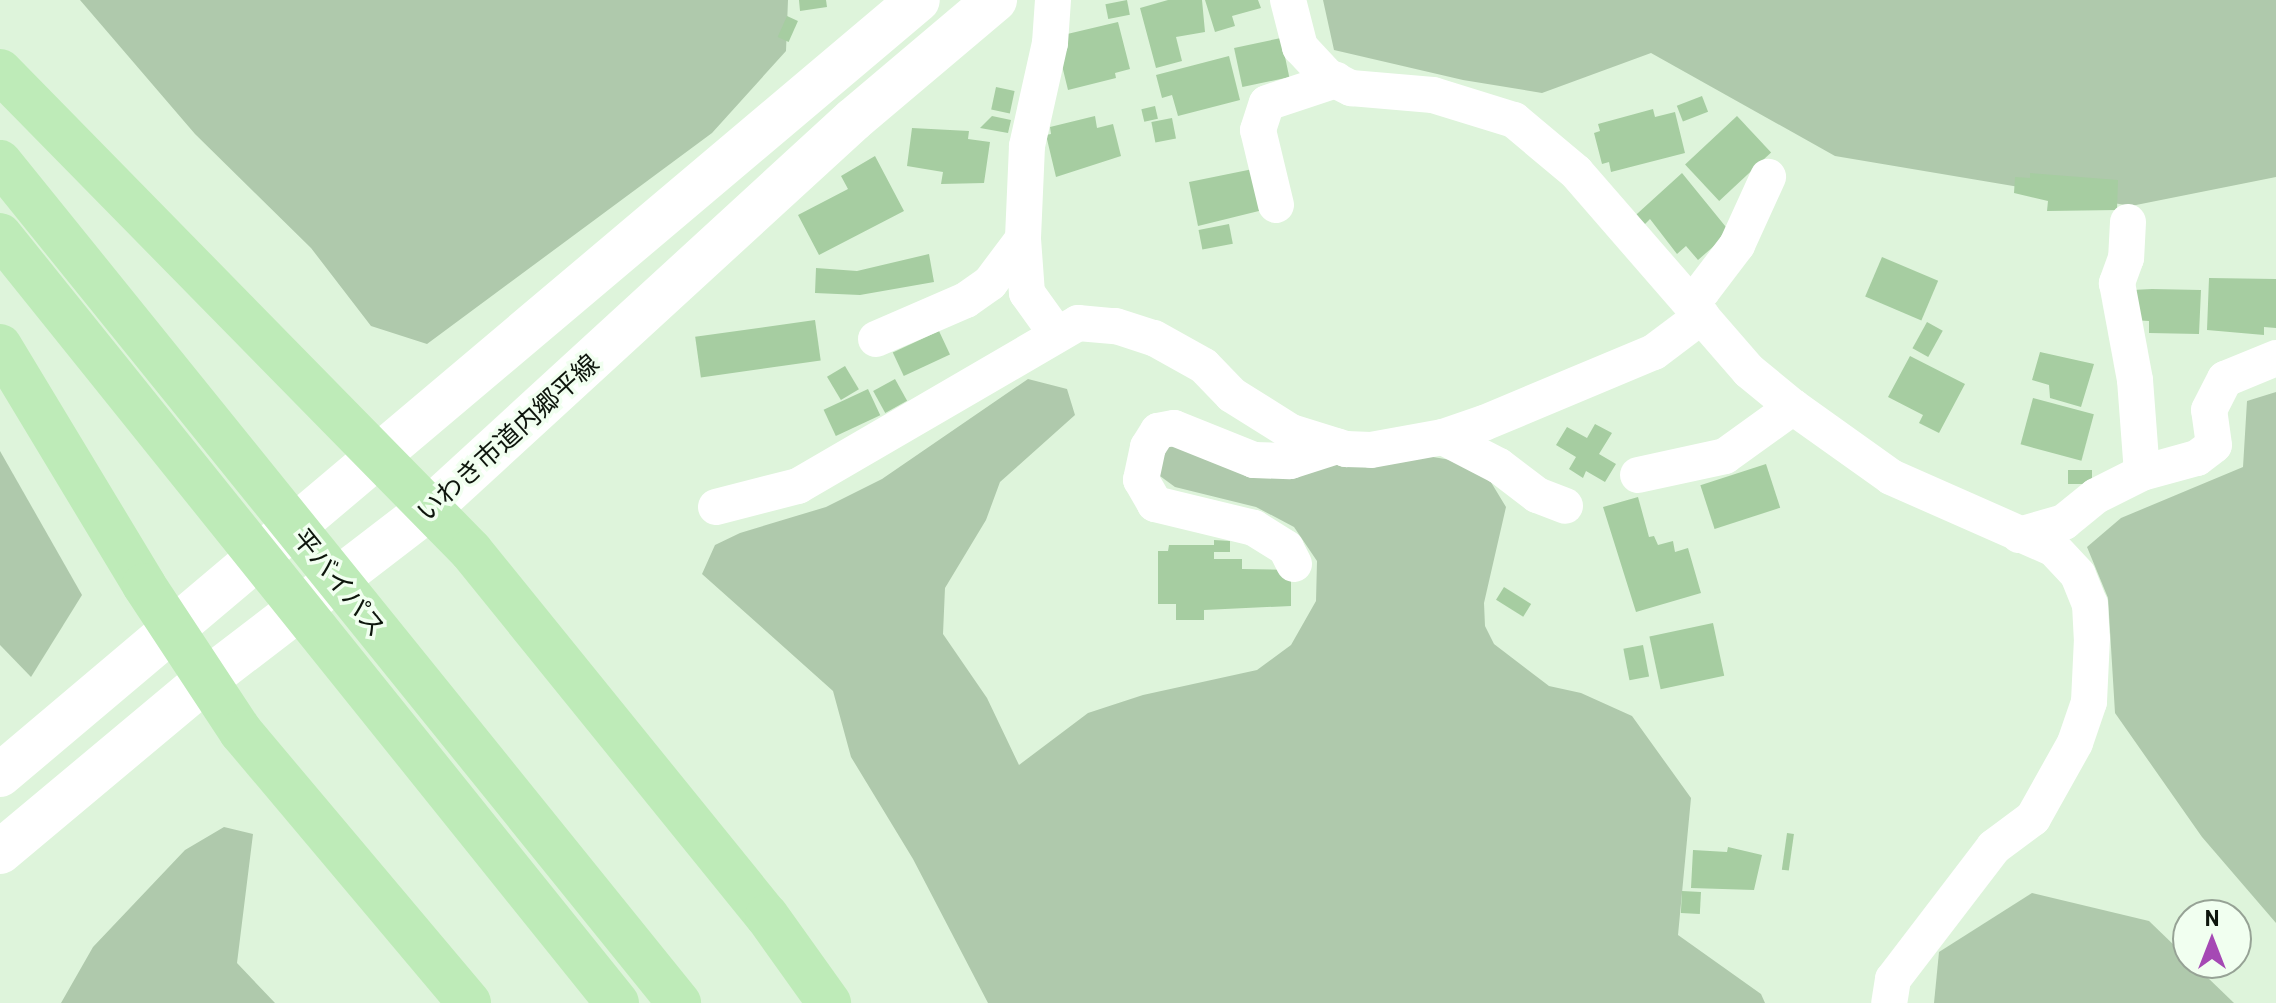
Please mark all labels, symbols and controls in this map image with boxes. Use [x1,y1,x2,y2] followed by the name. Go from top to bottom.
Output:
[410,347,604,527] street label: いわき市道内郷平線
[287,522,393,642] street label: 平バイパス
[2172,899,2252,979] north arrow
[2205,904,2219,930] text: N

